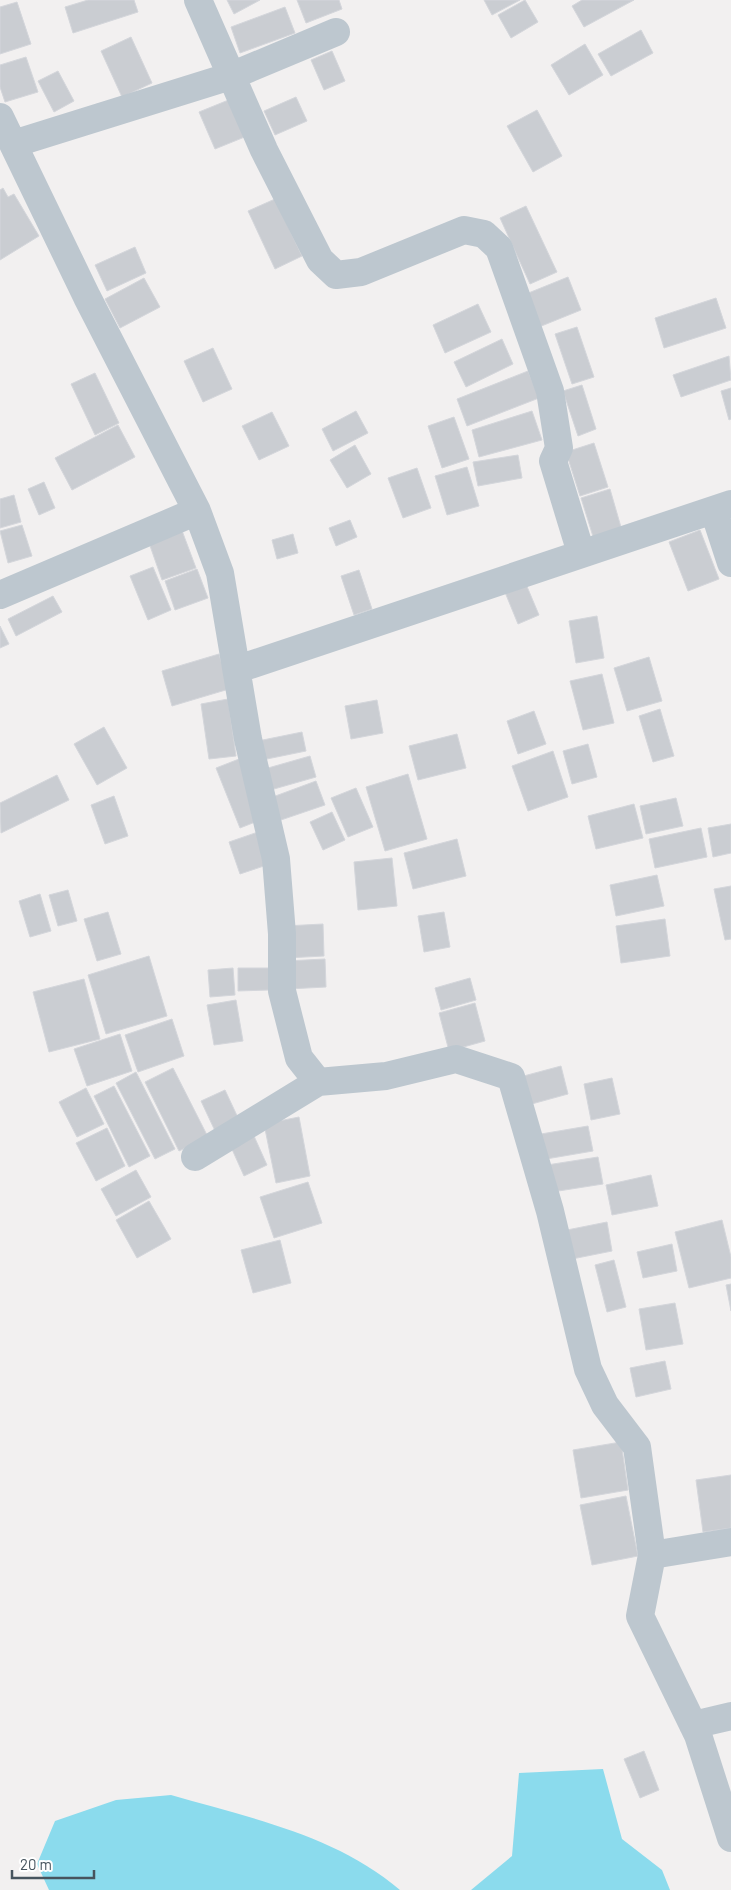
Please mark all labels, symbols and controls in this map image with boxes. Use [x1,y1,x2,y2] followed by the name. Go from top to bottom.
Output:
[12,1848,95,1880] scale bar
[20,1855,52,1873] text: 20 m

